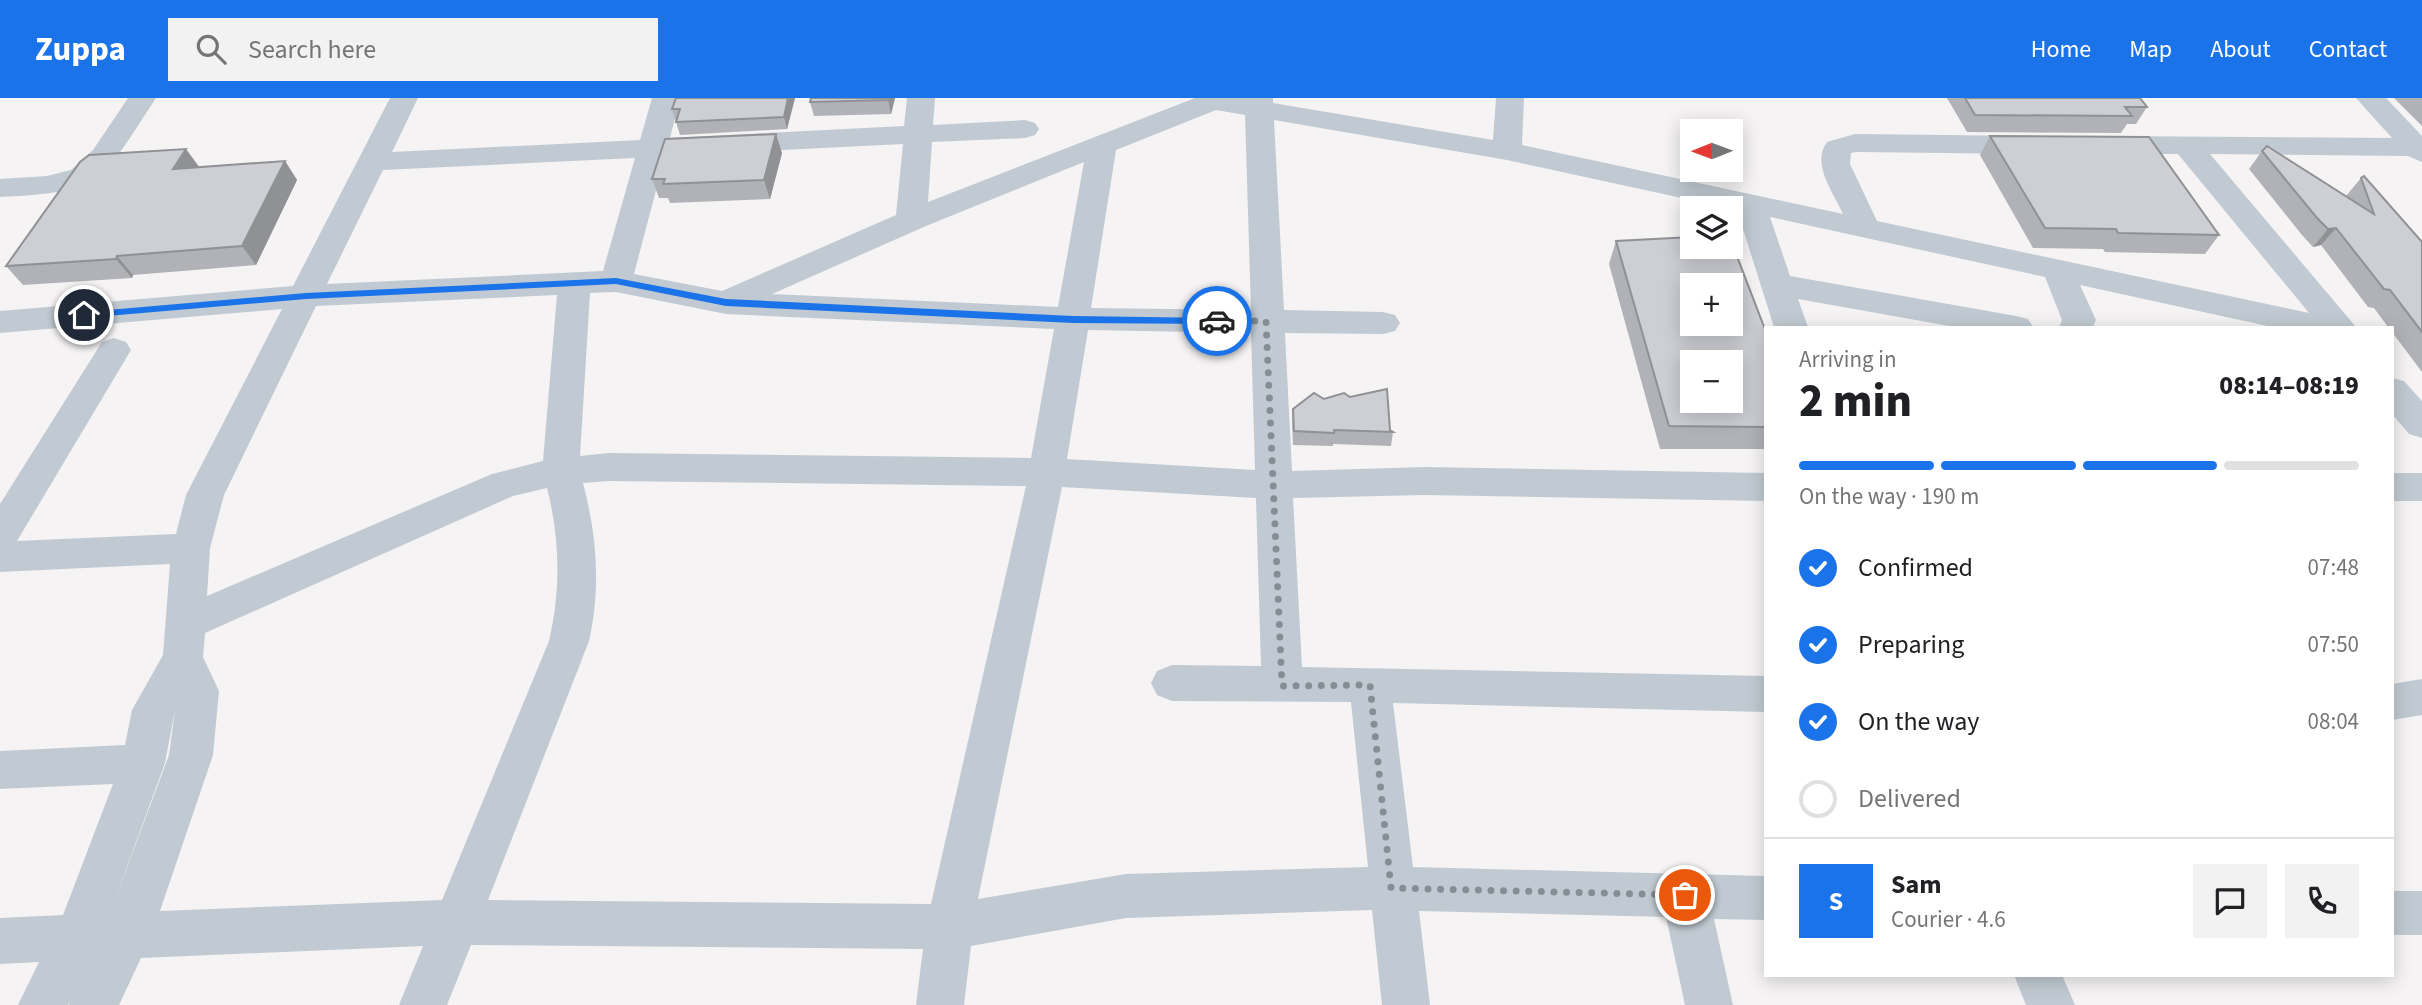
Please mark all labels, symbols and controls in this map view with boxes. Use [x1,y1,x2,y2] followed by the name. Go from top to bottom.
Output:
[168,18,658,81] search box
[35,26,126,73] text: Zuppa
[192,30,230,68] icon: search
[248,31,376,68] text: Search here
[2031,32,2091,67] text: Home
[2129,32,2172,67] text: Map
[2210,32,2271,67] text: About
[2309,32,2387,67] text: Contact
[1680,119,1743,182] north arrow
[1680,119,1743,413] map controls
[1680,196,1743,259] button: layers
[1680,273,1743,336] button: +
[54,285,114,345] pin
[1182,286,1252,356] courier
[65,296,103,334] icon: home
[1198,302,1236,340] icon: car
[1799,343,1897,376] text: Arriving in
[1680,350,1743,413] button: −
[2219,367,2359,404] text: 08:14–08:19
[1799,369,1912,434] text: 2 min
[1799,480,1979,513] text: On the way · 190 m
[1799,549,1837,587] icon: check
[1858,549,1973,586] text: Confirmed
[2308,551,2359,584] text: 07:48
[1799,626,1837,664] icon: check
[1858,626,1964,663] text: Preparing
[2308,628,2359,661] text: 07:50
[1799,703,1837,741] icon: check
[1858,703,1979,740] text: On the way
[2308,705,2359,738] text: 08:04
[1858,780,1961,817] text: Delivered
[2193,864,2267,938] button: chat
[2285,864,2359,938] button: phone
[1655,865,1715,925] pin
[1891,866,1941,903] text: Sam
[1666,876,1704,914] icon: bag
[1829,883,1843,920] text: S
[1891,903,2006,936] text: Courier · 4.6

